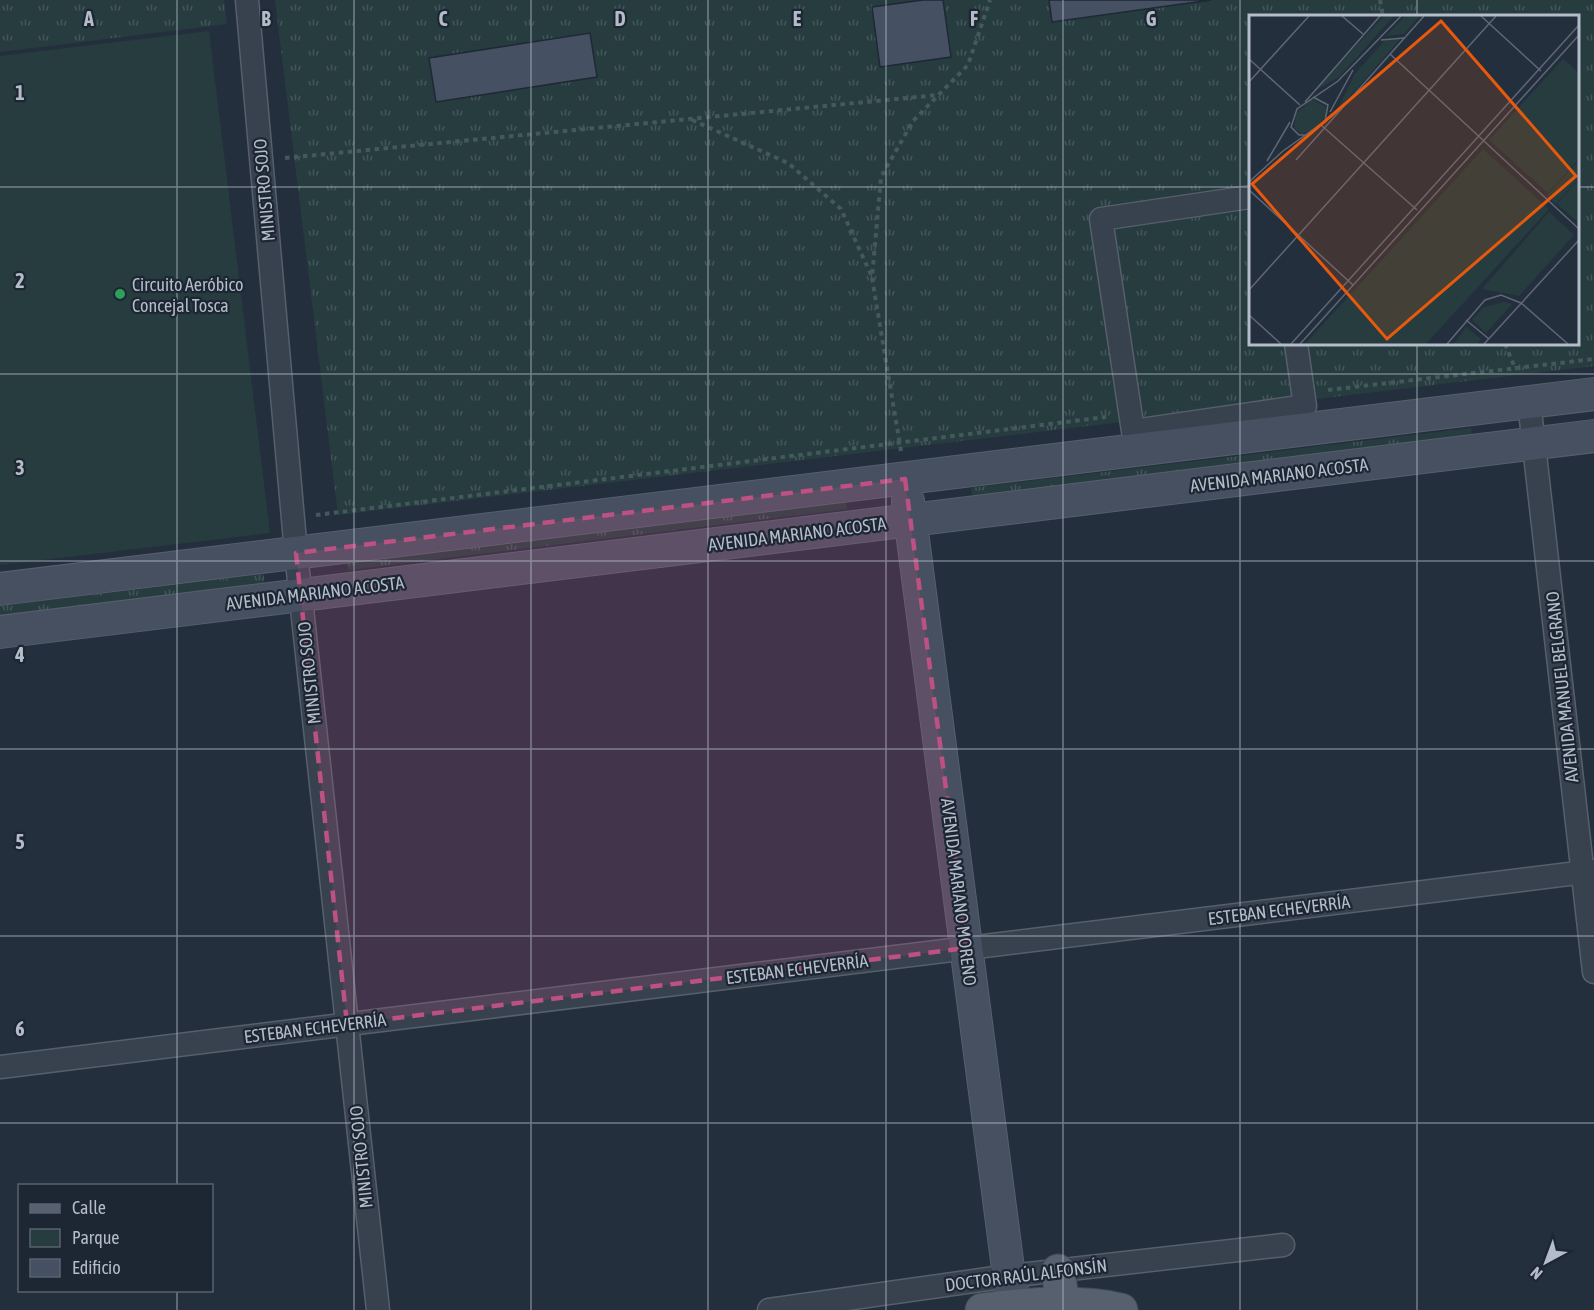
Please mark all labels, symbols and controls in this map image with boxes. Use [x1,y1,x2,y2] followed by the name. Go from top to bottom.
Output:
[83,7,94,30] text: A
[261,7,271,30] text: B
[439,7,448,30] text: C
[614,7,626,30] text: D
[793,7,802,30] text: E
[970,7,978,30] text: F
[1146,7,1157,30] text: G
[1249,15,1579,345] inset map
[15,81,25,104] text: 1
[249,138,279,242] street label: MINISTRO SOJO
[15,269,25,292] text: 2
[132,274,244,316] place label: Circuito Aeróbico Concejal Tosca
[113,287,127,301] marker: Circuito Aeróbico Concejal Tosca
[1189,454,1369,496] street label: AVENIDA MARIANO ACOSTA
[15,456,25,479] text: 3
[707,513,887,555] street label: AVENIDA MARIANO ACOSTA
[225,572,405,614] street label: AVENIDA MARIANO ACOSTA
[1542,590,1582,784] street label: AVENIDA MANUEL BELGRANO
[293,621,325,725] street label: MINISTRO SOJO
[14,643,25,666] text: 4
[937,797,981,987] street label: AVENIDA MARIANO MORENO
[15,830,25,853] text: 5
[1207,891,1351,929] street label: ESTEBAN ECHEVERRÍA
[725,950,869,988] street label: ESTEBAN ECHEVERRÍA
[243,1009,387,1047] street label: ESTEBAN ECHEVERRÍA
[15,1017,25,1040] text: 6
[345,1105,377,1209] street label: MINISTRO SOJO
[18,1184,213,1292] legend
[72,1197,106,1218] text: Calle
[72,1227,120,1248] text: Parque
[1516,1232,1576,1292] north arrow
[944,1255,1108,1295] street label: DOCTOR RAÚL ALFONSÍN
[72,1257,121,1278] text: Edificio
[1527,1263,1546,1283] text: N

